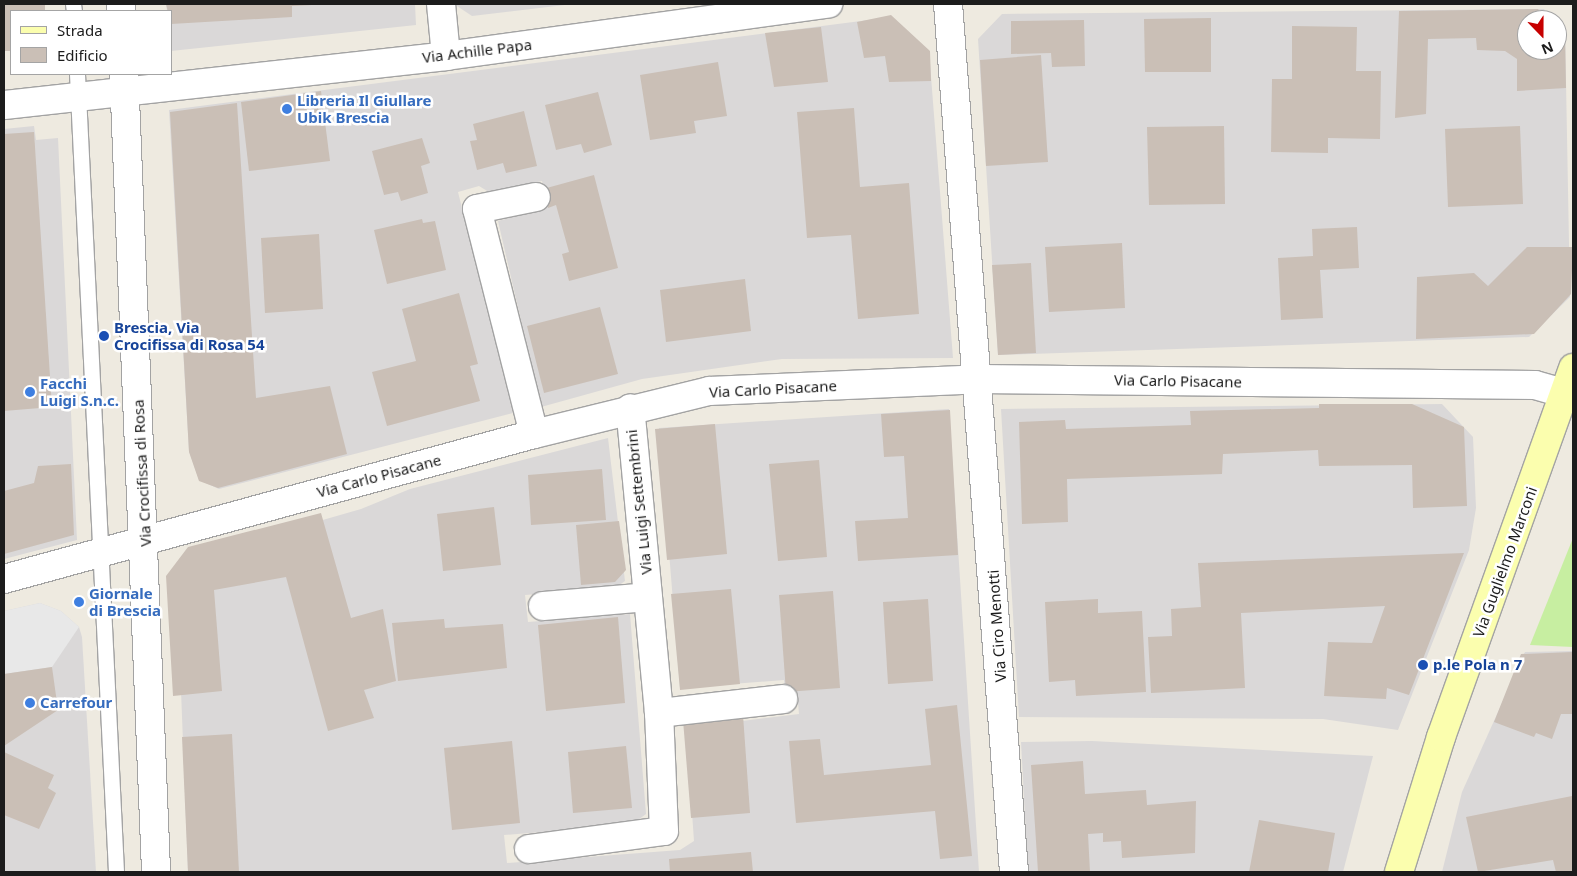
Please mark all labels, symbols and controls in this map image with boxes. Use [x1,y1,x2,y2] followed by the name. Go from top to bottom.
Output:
[10,10,172,75] legend
[1517,10,1567,60] north arrow
[57,20,103,40] text: Strada
[421,35,533,67] street label: Via Achille Papa
[1539,37,1556,59] text: N
[57,45,108,65] text: Edificio
[297,91,431,126] place label: Libreria Il Giullare Ubik Brescia
[281,103,293,115] marker: Libreria Il Giullare Ubik Brescia
[114,318,265,353] place label: Brescia, Via Crocifissa di Rosa 54
[98,330,110,342] marker: Brescia, Via Crocifissa di Rosa 54
[1114,371,1242,391] street label: Via Carlo Pisacane
[40,374,119,409] place label: Facchi Luigi S.n.c.
[709,377,837,401] street label: Via Carlo Pisacane
[24,386,36,398] marker: Facchi Luigi S.n.c.
[129,399,155,547] street label: Via Crocifissa di Rosa
[622,429,656,575] street label: Via Luigi Settembrini
[315,451,443,501] street label: Via Carlo Pisacane
[1469,484,1541,640] street label: Via Guglielmo Marconi
[984,569,1010,683] street label: Via Ciro Menotti
[89,584,161,619] place label: Giornale di Brescia
[73,596,85,608] marker: Giornale di Brescia
[1433,656,1522,674] place label: p.le Pola n 7
[1417,659,1429,671] marker: p.le Pola n 7
[40,694,112,712] place label: Carrefour
[24,697,36,709] marker: Carrefour

